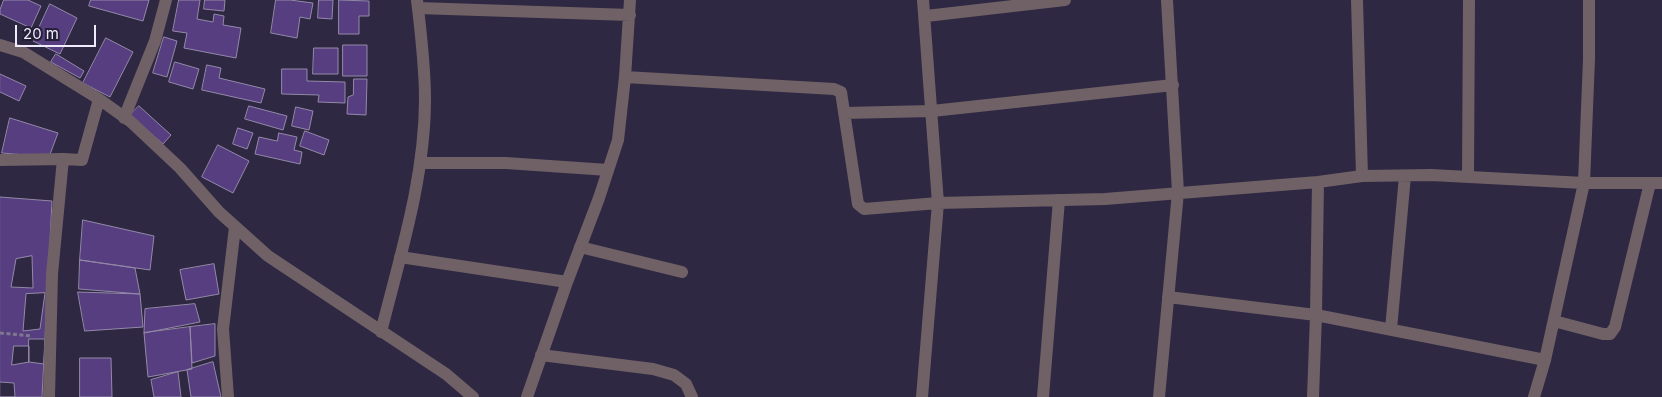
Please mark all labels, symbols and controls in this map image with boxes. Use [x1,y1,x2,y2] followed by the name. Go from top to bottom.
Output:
[18,15,99,47] scale bar
[23,24,59,43] text: 20 m

